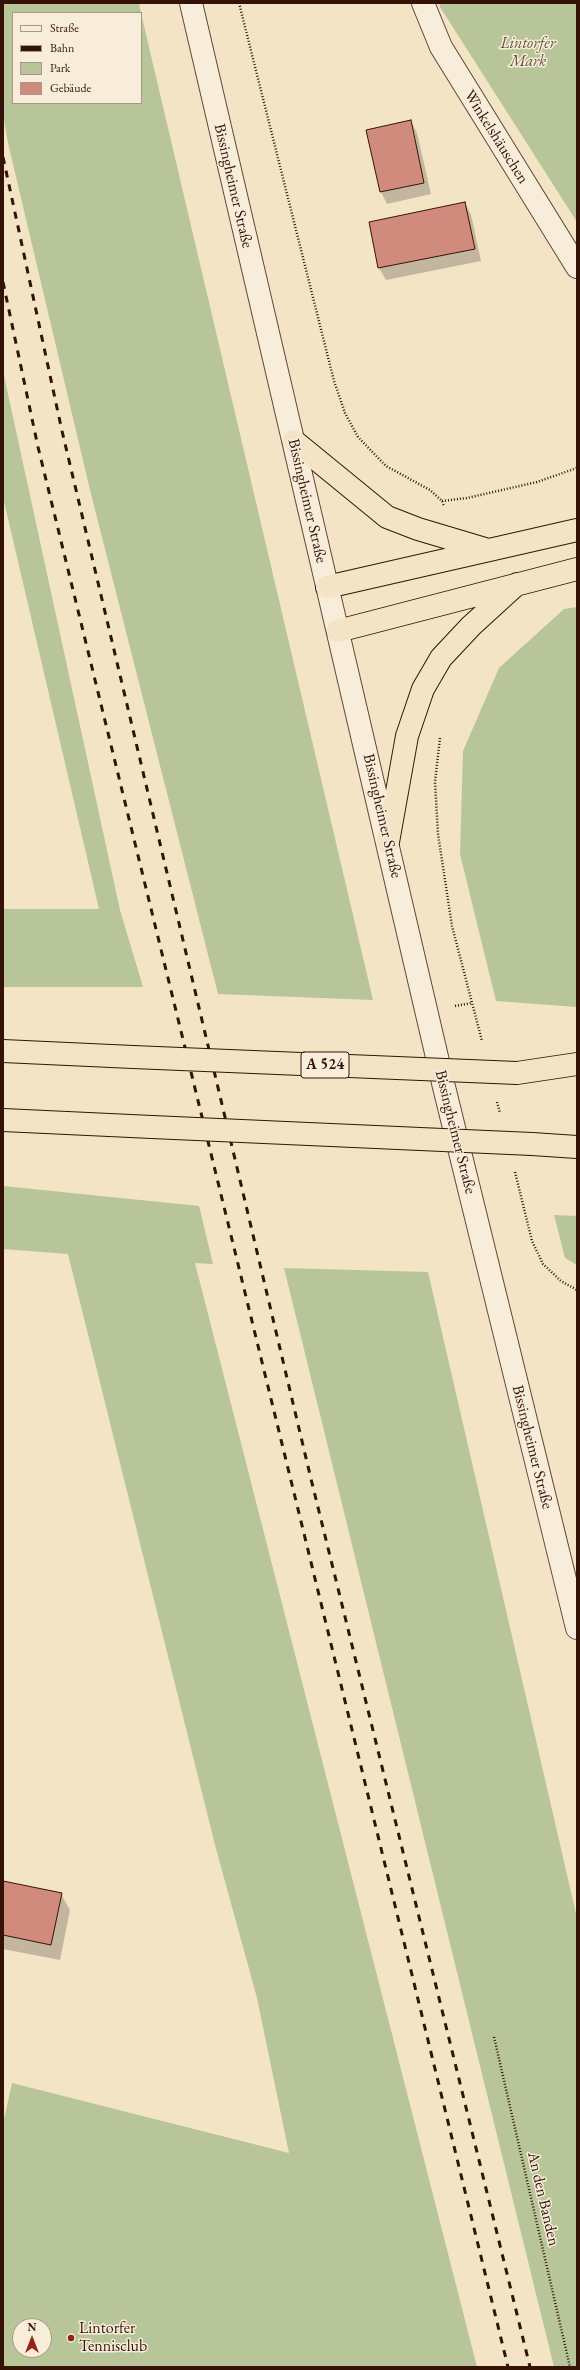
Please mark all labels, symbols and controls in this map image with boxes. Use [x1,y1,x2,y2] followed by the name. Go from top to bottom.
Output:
[12,12,142,104] legend
[50,20,79,36] text: Straße
[500,34,556,72] park label: Lintorfer Mark
[50,40,74,56] text: Bahn
[50,60,70,76] text: Park
[50,80,91,96] text: Gebäude
[459,86,533,188] street label: Winkelshäuschen
[209,122,257,250] street label: Bissingheimer Straße
[283,437,331,565] street label: Bissingheimer Straße
[358,752,406,880] street label: Bissingheimer Straße
[301,1052,349,1078] road number: A 524
[430,1068,480,1196] street label: Bissingheimer Straße
[507,1383,557,1511] street label: Bissingheimer Straße
[523,2150,563,2248] street label: An den Banden
[12,2318,52,2358] north arrow
[79,2319,147,2357] place label: Lintorfer Tennisclub
[28,2320,36,2334] text: N
[66,2333,76,2343] marker: Lintorfer Tennisclub

